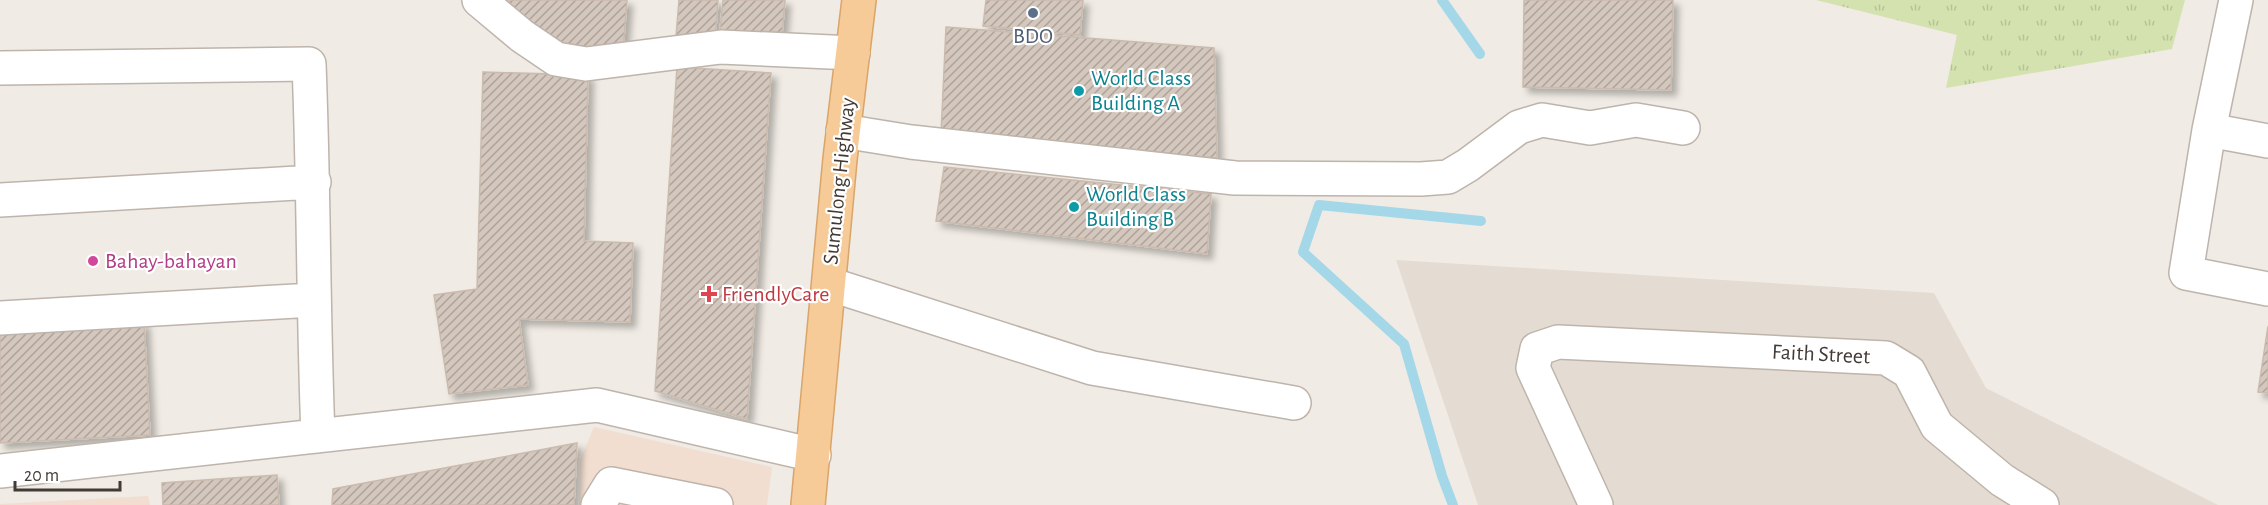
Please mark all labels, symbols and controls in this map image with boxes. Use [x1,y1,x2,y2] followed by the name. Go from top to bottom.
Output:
[1026,6,1040,20] marker: BDO
[1013,25,1053,47] place label: BDO
[1091,67,1191,114] place label: World Class Building A
[1072,84,1086,98] marker: World Class Building A
[819,96,859,266] street label: Sumulong Highway
[1086,183,1186,230] place label: World Class Building B
[1067,200,1081,214] marker: World Class Building B
[105,250,237,272] place label: Bahay-bahayan
[86,254,100,268] marker: Bahay-bahayan
[722,283,829,305] place label: FriendlyCare
[700,285,718,303] marker: FriendlyCare
[1771,340,1871,368] street label: Faith Street
[15,454,120,492] scale bar
[24,467,59,485] text: 20 m

